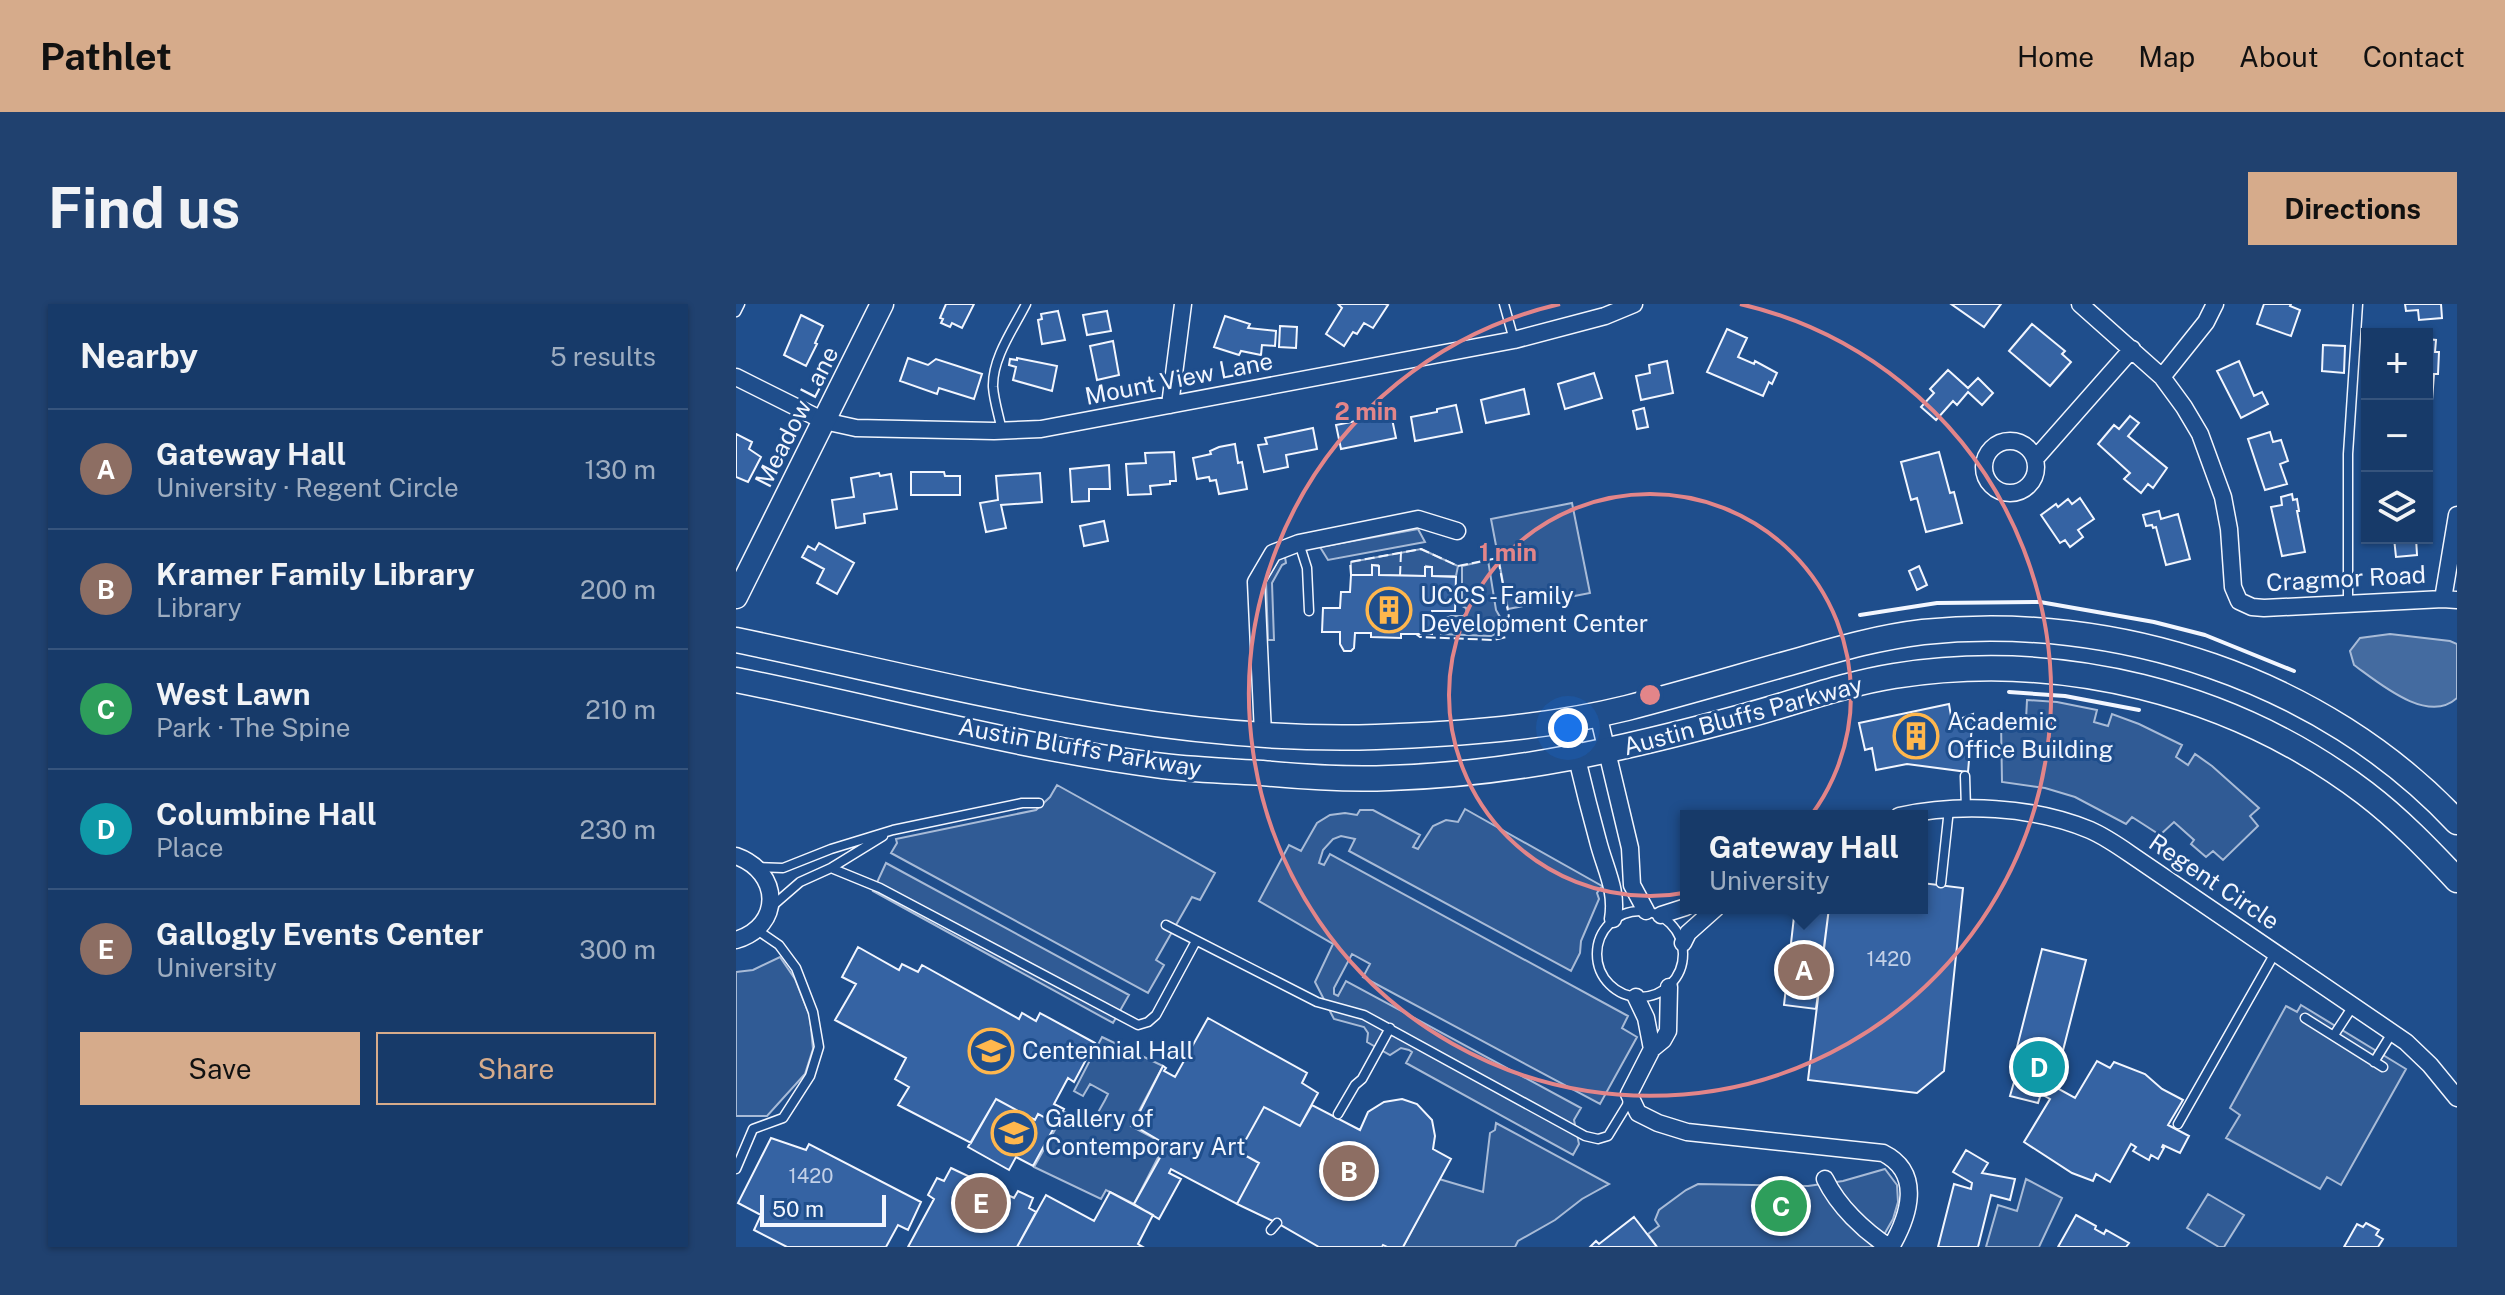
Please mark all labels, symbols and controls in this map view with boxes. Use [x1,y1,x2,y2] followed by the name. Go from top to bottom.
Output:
[40,34,172,79] text: Pathlet
[2017,40,2094,73] text: Home
[2138,40,2195,73] text: Map
[2239,40,2319,73] text: About
[2363,40,2465,73] text: Contact
[2248,172,2457,245] button: Directions
[48,175,240,241] text: Find us
[2361,328,2433,544] map controls
[2361,328,2433,400] button: +
[80,336,198,376] text: Nearby
[550,341,656,372] text: 5 results
[749,341,844,492] street label: Meadow Lane
[1082,346,1275,410] street label: Mount View Lane
[1335,397,1397,425] text: 2 min
[2361,400,2433,472] button: −
[156,436,346,472] text: Gateway Hall
[97,454,115,485] text: A
[584,454,656,485] text: 130 m
[156,472,459,503] text: University · Regent Circle
[2361,472,2433,544] button: layers
[1479,538,1537,566] text: 1 min
[156,556,475,592] text: Kramer Family Library
[2265,560,2427,596] street label: Cragmor Road
[97,574,115,605] text: B
[580,574,656,605] text: 200 m
[1420,581,1648,637] place label: UCCS - Family Development Center
[1365,586,1413,634] building icon: UCCS - Family Development Center
[156,592,242,623] text: Library
[1620,670,1866,760] street label: Austin Bluffs Parkway
[156,676,311,712] text: West Lawn
[1636,681,1664,709] centre of rings
[97,694,115,725] text: C
[585,694,656,725] text: 210 m
[1947,707,2113,763] place label: Academic Office Building
[1548,708,1588,748] your location
[156,712,350,743] text: Park · The Spine
[956,712,1204,782] street label: Austin Bluffs Parkway
[1892,712,1940,760] building icon: Academic Office Building
[156,796,377,832] text: Columbine Hall
[1680,810,1928,914] popup
[97,814,115,845] text: D
[580,814,656,845] text: 230 m
[2144,827,2285,935] street label: Regent Circle
[1709,829,1899,865] text: Gateway Hall
[156,832,223,863] text: Place
[1709,865,1830,896] text: University
[156,916,483,952] text: Gallogly Events Center
[98,934,114,965] text: E
[579,934,656,965] text: 300 m
[1778,940,1830,1000] pin: A
[1867,947,1911,971] house number: 1420
[156,952,277,983] text: University
[967,1027,1015,1075] school or university icon: Centennial Hall
[80,1032,360,1105] button: Save
[376,1032,656,1105] button: Share
[1022,1036,1194,1064] place label: Centennial Hall
[2013,1037,2065,1097] pin: D
[1045,1104,1246,1160] place label: Gallery of Contemporary Art
[990,1109,1038,1157] school or university icon: Gallery of Contemporary Art
[1323,1141,1375,1201] pin: B
[789,1164,833,1188] house number: 1420
[955,1173,1007,1233] pin: E
[1755,1176,1807,1236] pin: C
[760,1191,886,1227] scale bar
[772,1196,824,1222] text: 50 m

